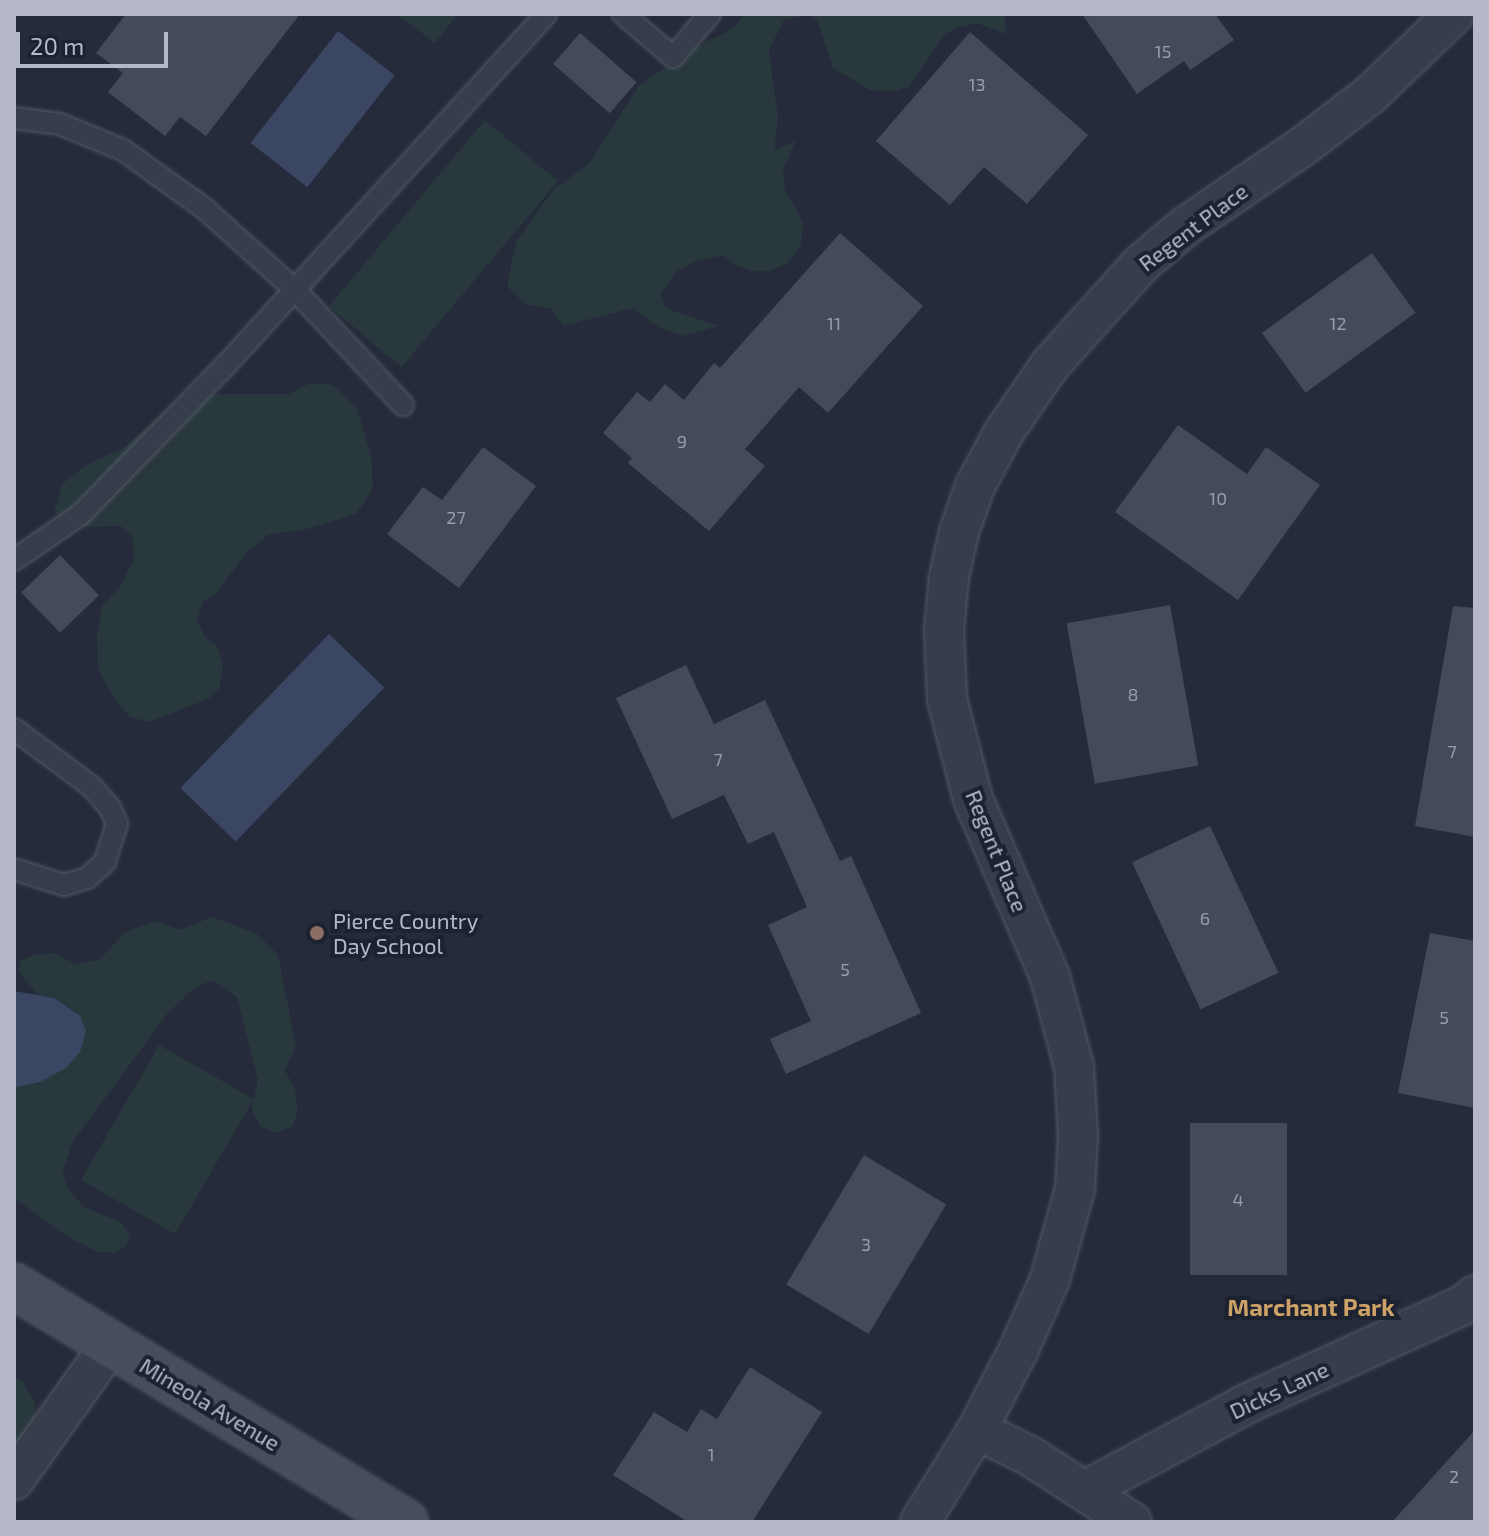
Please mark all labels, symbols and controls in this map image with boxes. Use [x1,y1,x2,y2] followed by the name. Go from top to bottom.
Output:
[20,16,172,66] scale bar
[30,31,84,60] text: 20 m
[1155,40,1171,62] house number: 15
[968,73,986,95] house number: 13
[1133,178,1253,276] street label: Regent Place
[827,312,841,334] house number: 11
[1329,312,1347,334] house number: 12
[677,430,687,452] house number: 9
[1209,487,1227,509] house number: 10
[446,506,466,528] house number: 27
[1128,683,1138,705] house number: 8
[1447,740,1457,762] house number: 7
[713,748,723,770] house number: 7
[961,786,1033,916] street label: Regent Place
[333,907,478,958] place label: Pierce Country Day School
[1200,907,1210,929] house number: 6
[308,924,326,942] marker: Pierce Country Day School
[840,958,850,980] house number: 5
[1439,1006,1449,1028] house number: 5
[1232,1188,1244,1210] house number: 4
[861,1233,871,1255] house number: 3
[1227,1293,1395,1321] district label: Marchant Park
[135,1352,285,1456] street label: Mineola Avenue
[1225,1356,1333,1424] street label: Dicks Lane
[707,1443,715,1465] house number: 1
[1449,1465,1459,1487] house number: 2

